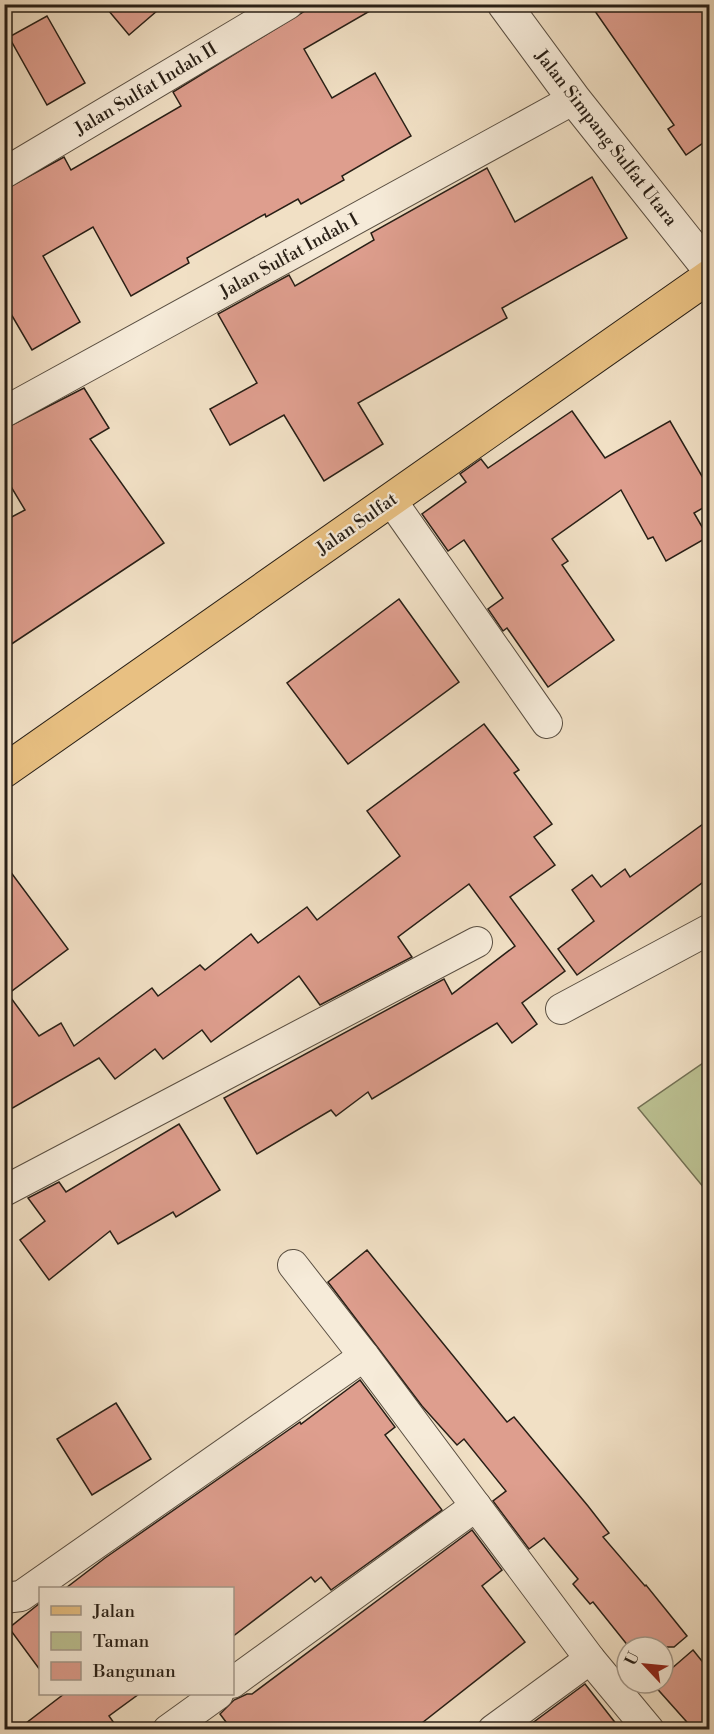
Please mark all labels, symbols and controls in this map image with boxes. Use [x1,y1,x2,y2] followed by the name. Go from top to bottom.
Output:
[70,37,222,141] street label: Jalan Sulfat Indah II
[529,44,683,232] street label: Jalan Simpang Sulfat Utara
[215,208,363,304] street label: Jalan Sulfat Indah I
[311,487,402,561] street label: Jalan Sulfat
[39,1587,234,1695] legend
[92,1600,135,1623] text: Jalan
[93,1630,150,1653] text: Taman
[615,1635,675,1695] north arrow
[621,1648,644,1669] text: U
[92,1660,176,1683] text: Bangunan

